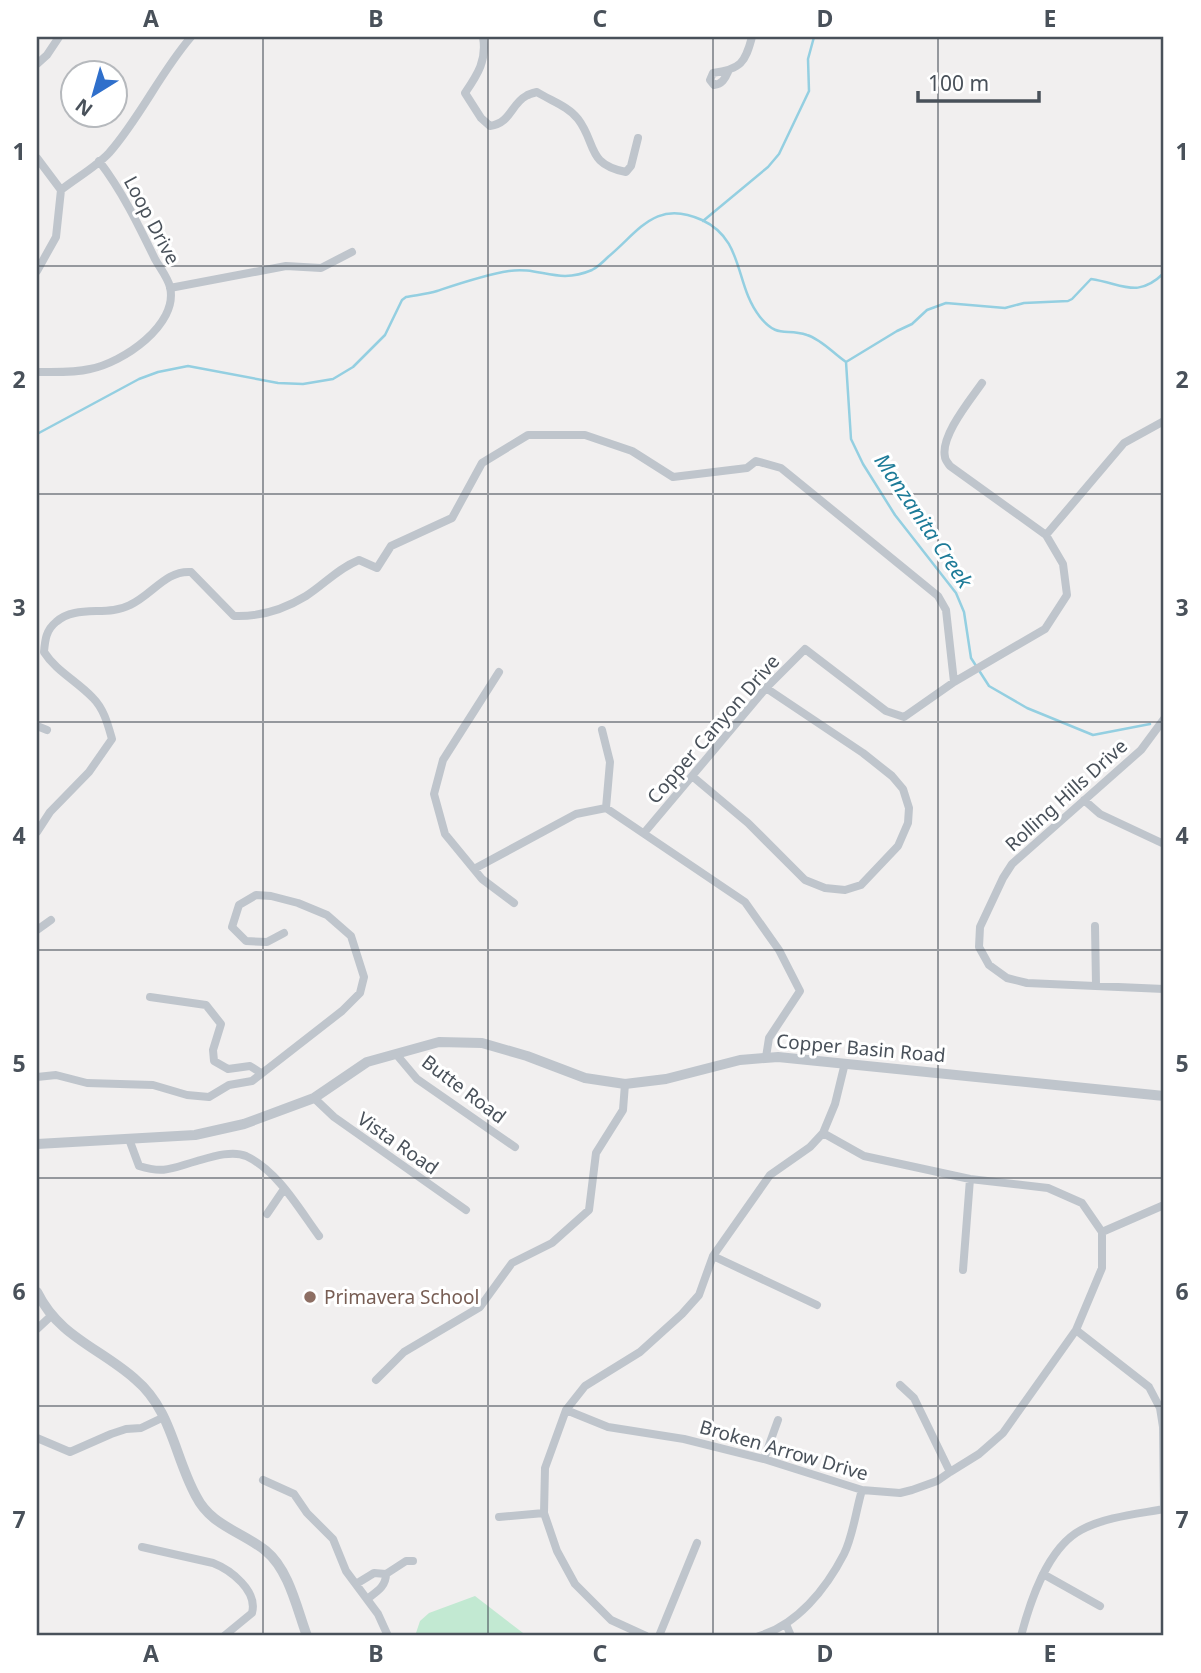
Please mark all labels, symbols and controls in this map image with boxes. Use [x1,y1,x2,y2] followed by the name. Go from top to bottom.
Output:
[143,2,159,34] text: A
[368,2,384,34] text: B
[593,2,608,34] text: C
[817,2,833,34] text: D
[1044,2,1056,34] text: E
[60,60,130,130] north arrow
[918,60,1038,104] scale bar
[928,69,989,97] text: 100 m
[70,93,98,123] text: N
[12,135,26,167] text: 1
[1175,135,1189,167] text: 1
[118,171,186,269] street label: Loop Drive
[12,363,26,395] text: 2
[1175,363,1189,395] text: 2
[868,448,980,595] water label: Manzanita Creek
[12,591,26,623] text: 3
[1175,591,1189,623] text: 3
[641,649,785,809] street label: Copper Canyon Drive
[999,733,1133,857] street label: Rolling Hills Drive
[12,819,26,851] text: 4
[1175,819,1189,851] text: 4
[775,1028,947,1068] street label: Copper Basin Road
[12,1047,26,1079] text: 5
[1175,1047,1189,1079] text: 5
[417,1049,511,1129] street label: Butte Road
[352,1106,444,1180] street label: Vista Road
[12,1275,26,1307] text: 6
[1175,1275,1189,1307] text: 6
[324,1284,479,1310] place label: Primavera School
[302,1289,318,1305] marker: Primavera School
[697,1413,871,1487] street label: Broken Arrow Drive
[12,1503,26,1535] text: 7
[1175,1503,1189,1535] text: 7
[143,1637,159,1669] text: A
[368,1637,384,1669] text: B
[593,1637,608,1669] text: C
[817,1637,833,1669] text: D
[1044,1637,1056,1669] text: E

